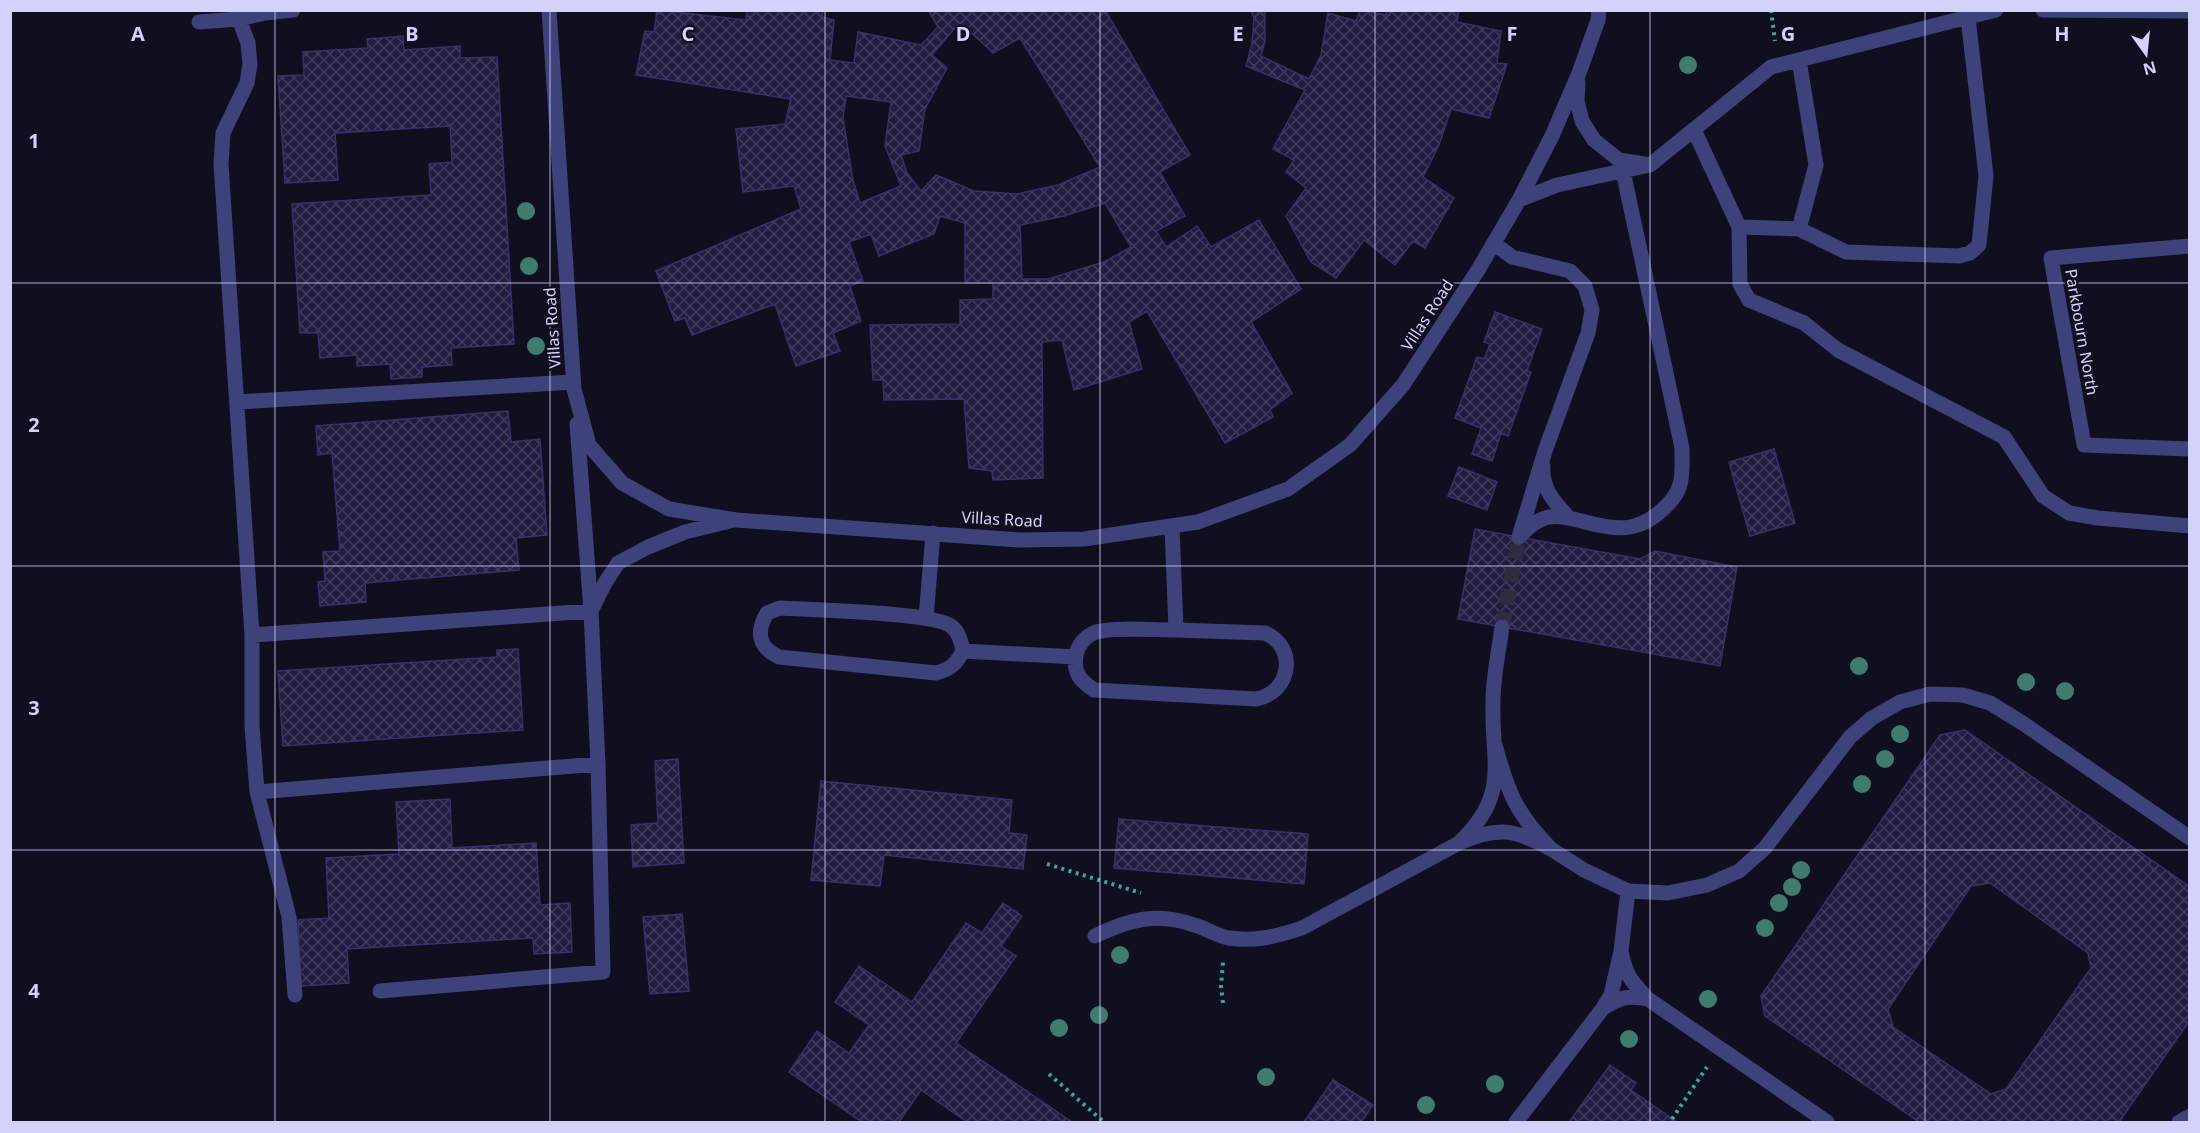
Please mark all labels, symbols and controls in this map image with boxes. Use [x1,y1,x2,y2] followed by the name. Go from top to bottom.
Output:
[131,20,145,47] text: A
[405,20,419,47] text: B
[682,20,695,47] text: C
[956,20,970,47] text: D
[1232,20,1244,47] text: E
[1507,20,1517,47] text: F
[1781,20,1795,47] text: G
[2054,20,2070,47] text: H
[2116,24,2176,84] north arrow
[2141,56,2159,81] text: N
[28,127,40,154] text: 1
[2060,267,2104,397] street label: Parkbourn North
[1396,275,1458,355] street label: Villas Road
[538,287,566,369] street label: Villas Road
[28,411,40,438] text: 2
[961,506,1043,532] street label: Villas Road
[28,694,40,721] text: 3
[28,977,40,1004] text: 4

